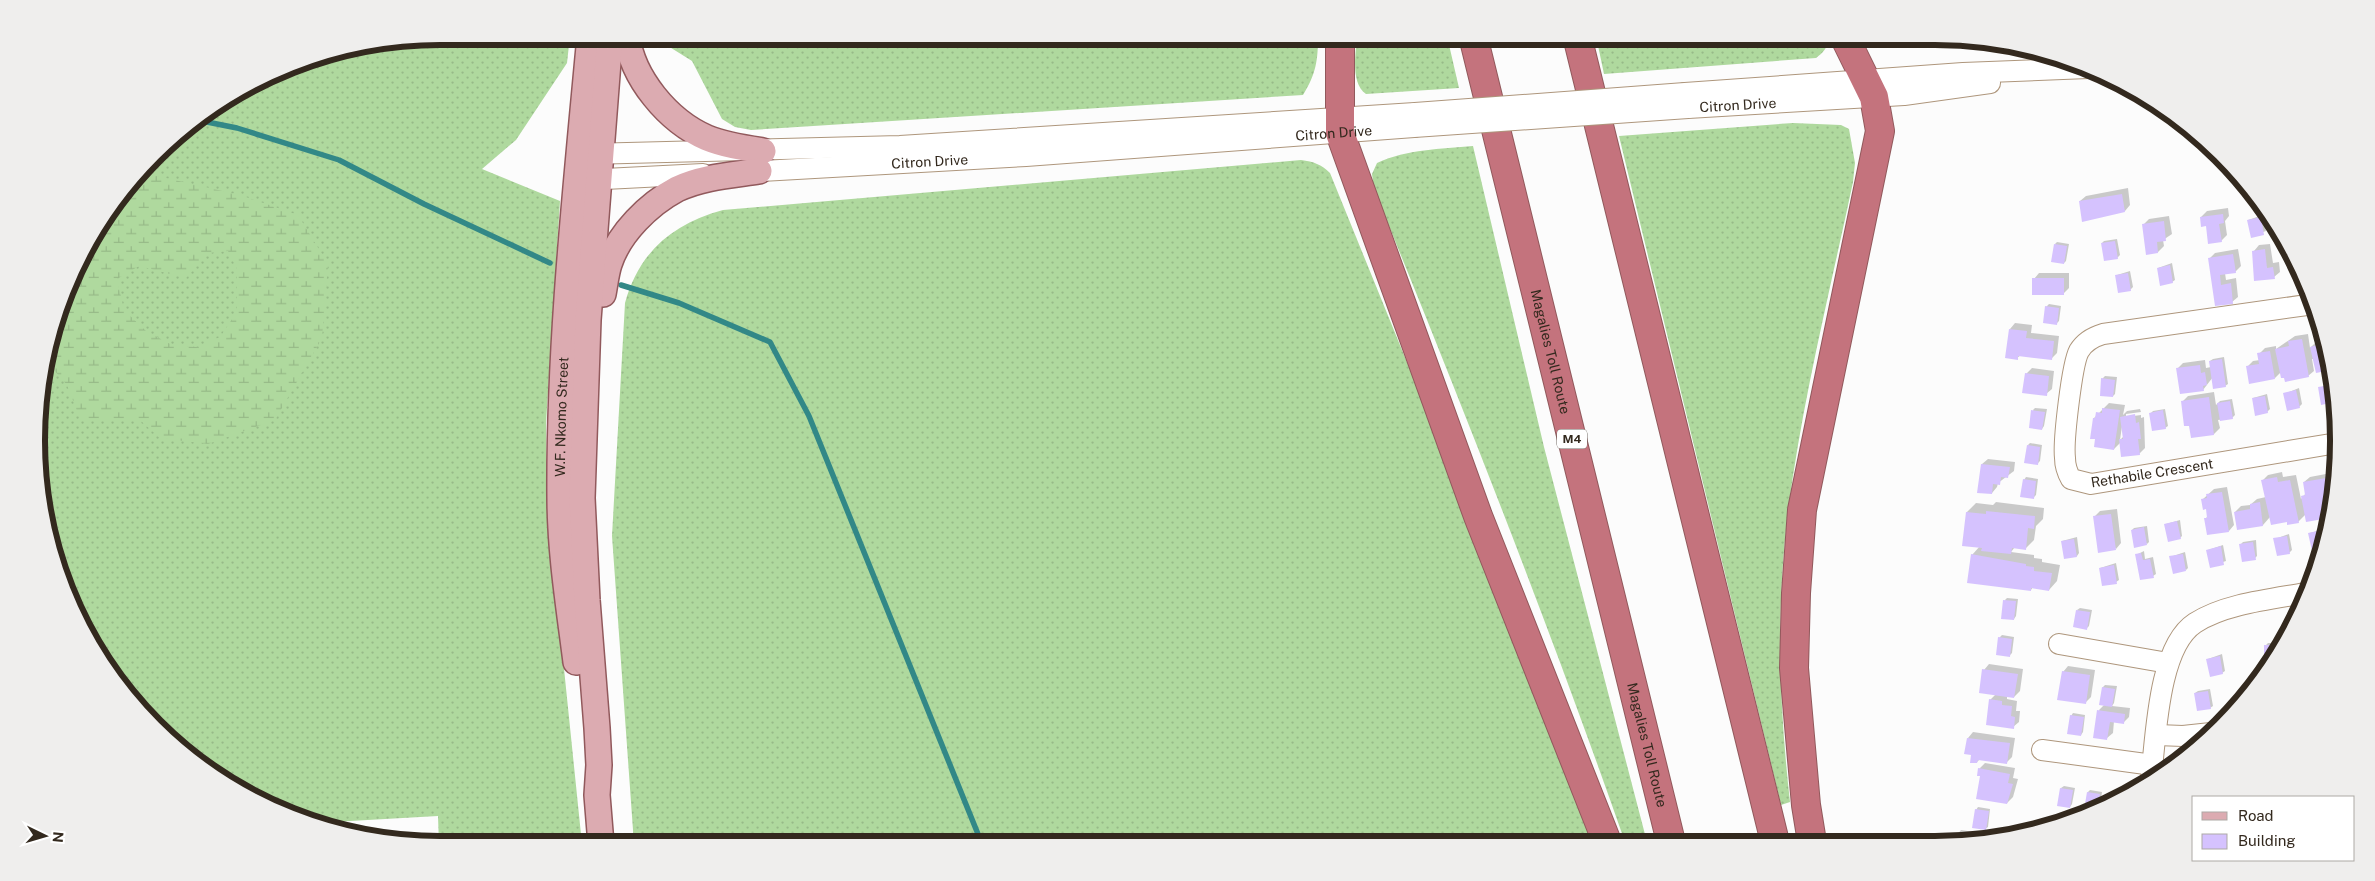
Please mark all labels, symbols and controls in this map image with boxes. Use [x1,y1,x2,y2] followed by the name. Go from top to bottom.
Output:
[1699,95,1777,115] street label: Citron Drive
[1295,122,1373,144] street label: Citron Drive
[891,151,969,172] street label: Citron Drive
[1528,288,1574,416] street label: Magalies Toll Route
[552,356,571,477] street label: W.F. Nkomo Street
[1557,429,1587,448] road number: M4
[2090,455,2214,491] street label: Rethabile Crescent
[1624,681,1670,809] street label: Magalies Toll Route
[2192,796,2355,861] legend
[2238,807,2274,824] text: Road
[20,811,70,861] north arrow
[50,831,66,843] text: N
[2238,832,2296,849] text: Building

